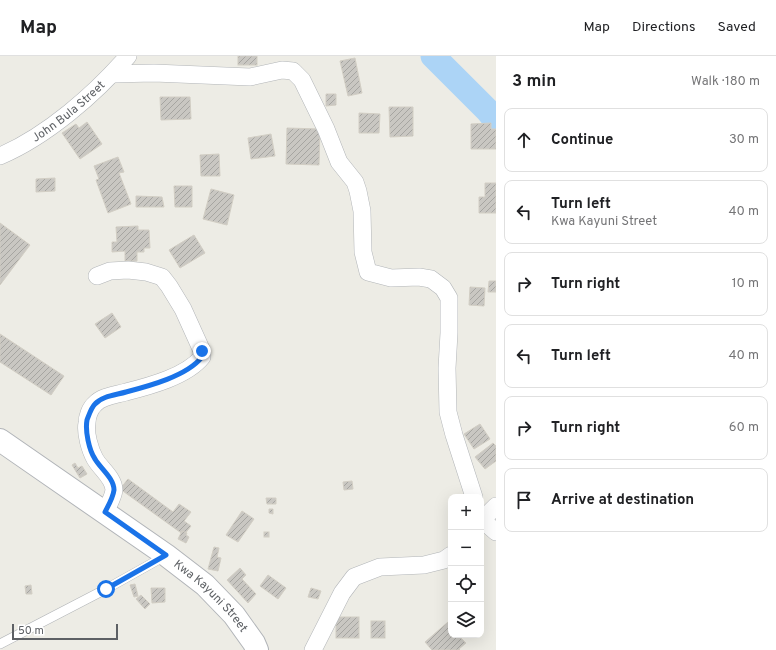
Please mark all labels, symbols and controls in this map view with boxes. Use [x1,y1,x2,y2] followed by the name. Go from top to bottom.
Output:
[20,16,57,40] text: Map
[584,19,610,36] text: Map
[632,19,696,36] text: Directions
[718,19,756,36] text: Saved
[512,71,556,93] text: 3 min
[691,74,760,90] text: Walk · 180 m
[29,78,109,146] street label: John Bula Street
[513,129,535,151] icon: ahead
[551,131,613,150] text: Continue
[729,132,759,148] text: 30 m
[551,195,611,214] text: Turn left
[513,201,535,223] icon: left
[729,204,759,220] text: 40 m
[551,214,657,230] text: Kwa Kayuni Street
[513,273,535,295] icon: right
[551,275,620,294] text: Turn right
[732,276,759,292] text: 10 m
[193,342,211,360] route end
[513,345,535,367] icon: left
[551,347,611,366] text: Turn left
[729,348,759,364] text: 40 m
[513,417,535,439] icon: right
[551,419,620,438] text: Turn right
[729,420,759,436] text: 60 m
[513,489,535,511] icon: arrive
[551,491,694,510] text: Arrive at destination
[448,494,484,638] map controls
[448,494,484,530] button: +
[448,530,484,566] button: −
[170,557,251,636] street label: Kwa Kayuni Street
[448,566,484,602] button: locate
[97,580,115,598] route start
[448,602,484,638] button: layers
[12,622,118,641] scale bar
[18,624,44,638] text: 50 m

